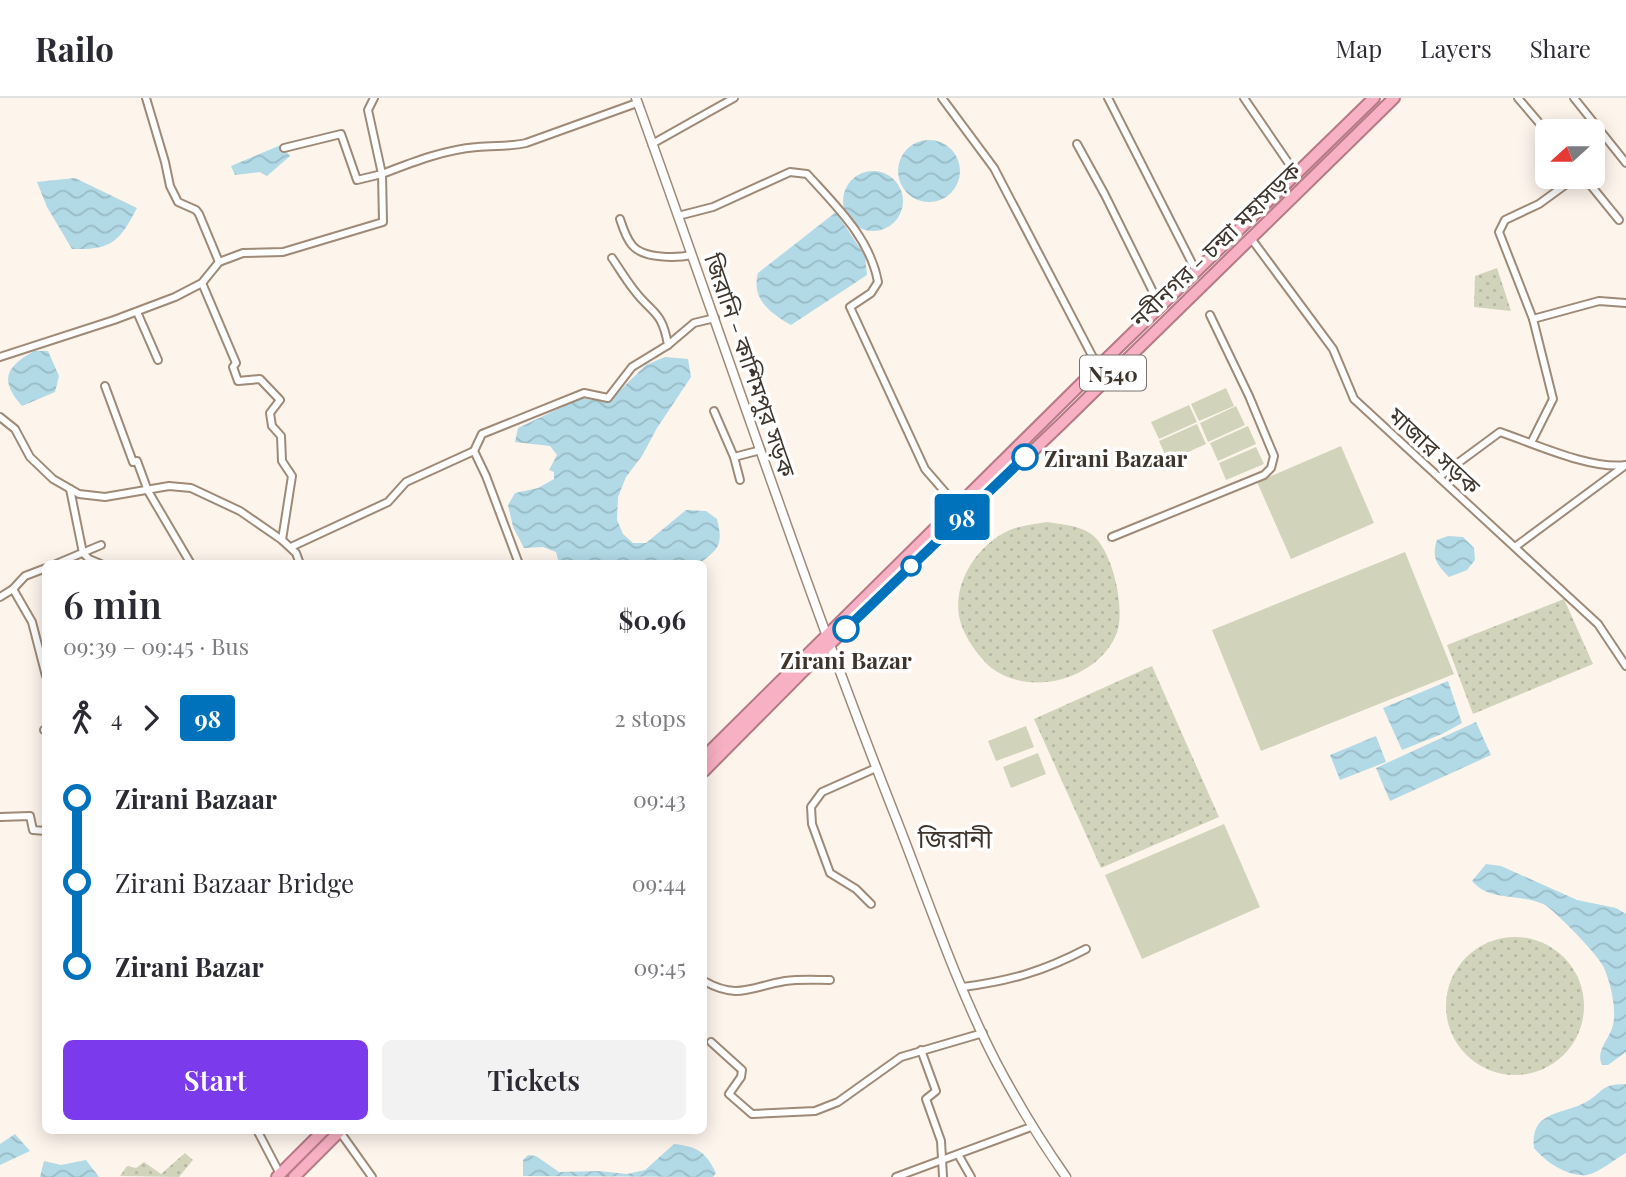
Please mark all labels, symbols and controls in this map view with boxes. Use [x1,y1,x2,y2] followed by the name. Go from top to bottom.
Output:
[35,26,114,70] text: Railo
[1336,32,1382,64] text: Map
[1420,32,1492,64] text: Layers
[1530,32,1591,64] text: Share
[1535,119,1605,189] north arrow
[1535,119,1605,189] map controls
[1123,154,1307,334] street label: নবীনগর - চন্দ্রা মহাসড়ক
[698,248,804,481] street label: জিরানি - কাশিমপুর সড়ক
[1080,356,1146,390] road number: N540
[1382,399,1488,501] street label: মাজার সড়ক
[1044,442,1188,473] place label: Zirani Bazaar
[1012,444,1038,470] marker: Zirani Bazaar
[930,494,993,540] line badge: 98
[949,501,975,533] text: 98
[901,556,921,576] unlabelled marker
[63,578,162,629] text: 6 min
[619,602,686,637] text: $0.96
[833,616,859,642] marker: Zirani Bazar
[63,630,249,661] text: 09:39 – 09:45 · Bus
[780,644,912,675] place label: Zirani Bazar
[63,699,101,737] icon: walk
[132,699,170,737] icon: forward
[111,702,122,733] text: 4
[194,702,221,734] text: 98
[615,702,686,733] text: 2 stops
[115,781,277,816] text: Zirani Bazaar
[633,783,686,814] text: 09:43
[917,820,993,855] district label: জিরানী
[115,865,354,900] text: Zirani Bazaar Bridge
[632,867,686,898] text: 09:44
[115,949,264,984] text: Zirani Bazar
[633,951,686,982] text: 09:45
[63,1040,368,1120] button: Start
[382,1040,686,1120] button: Tickets

